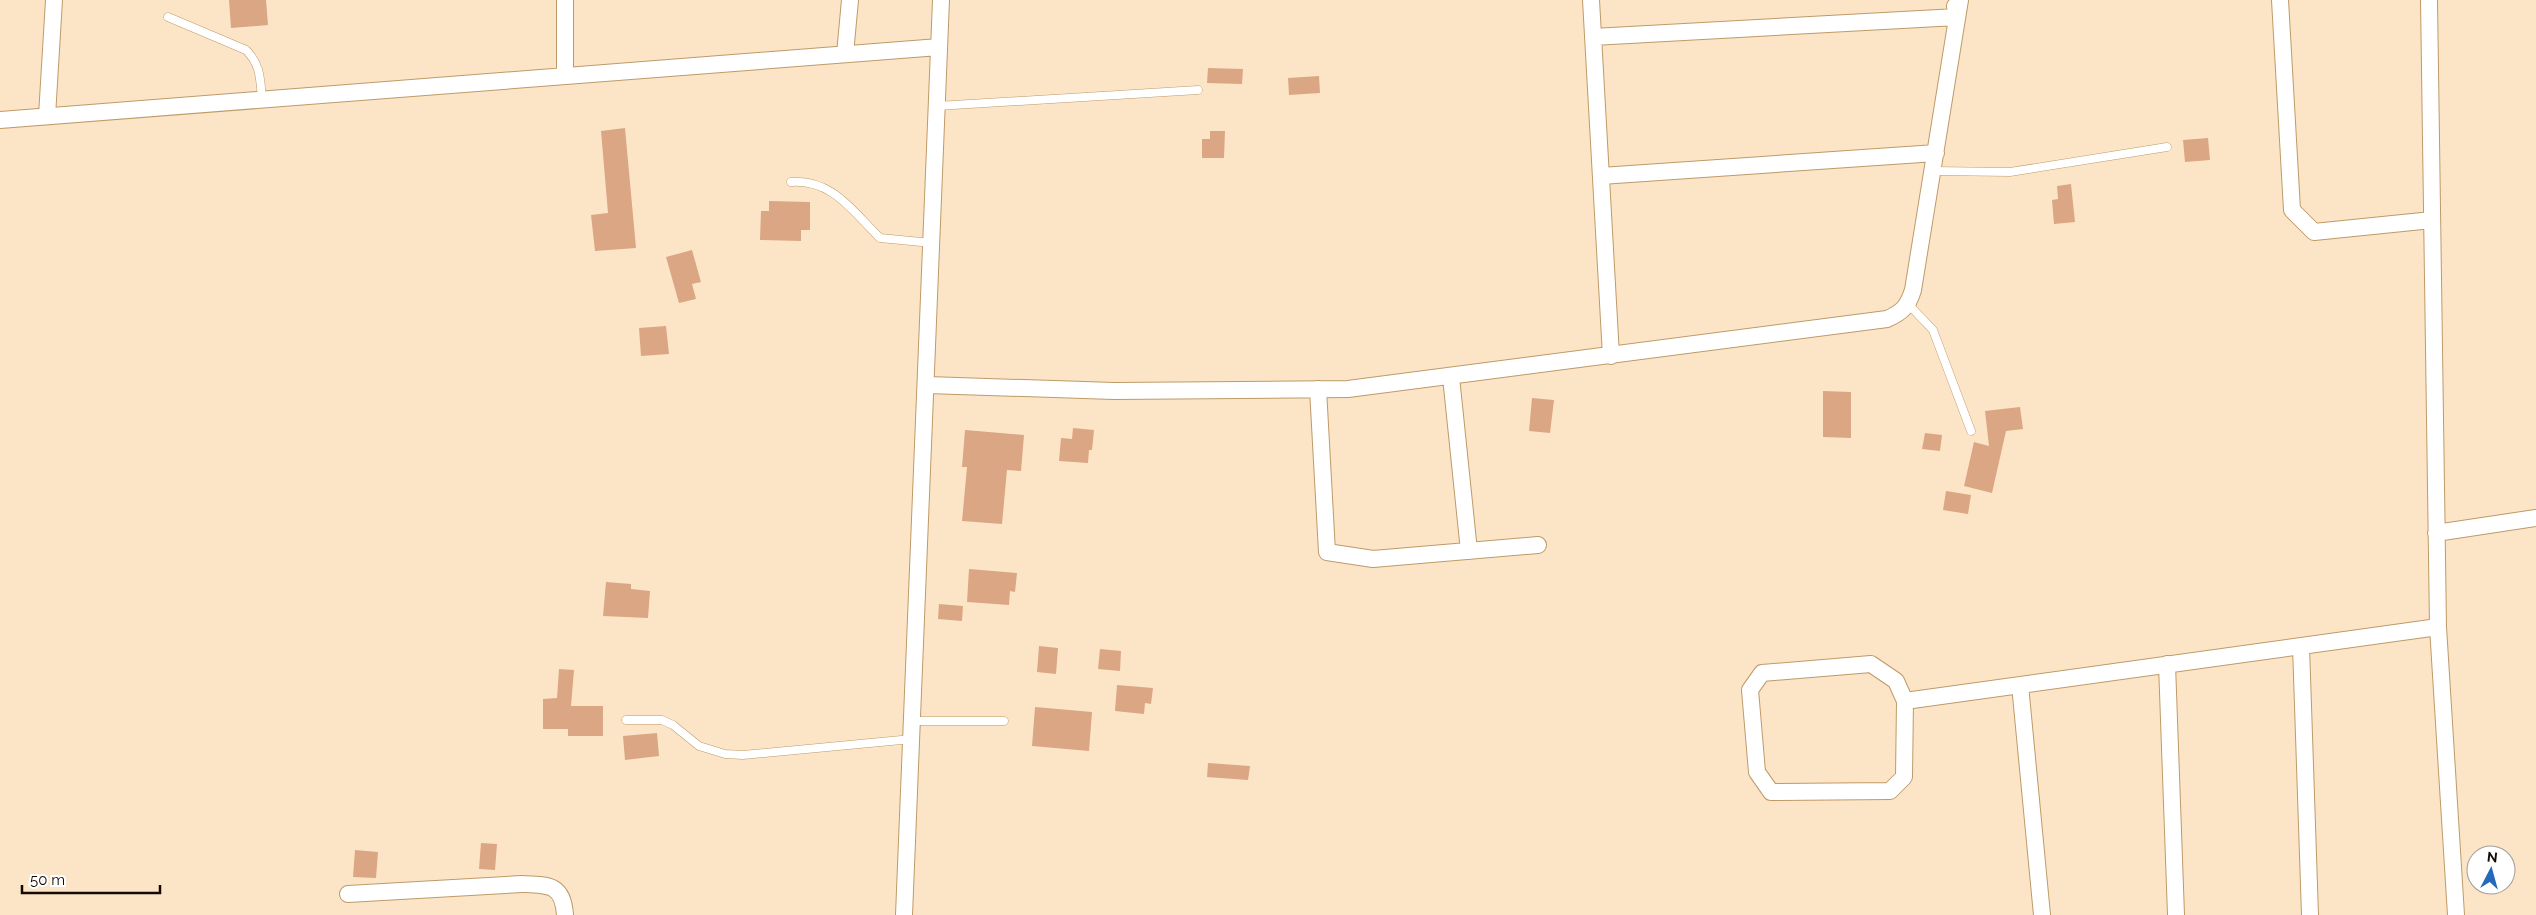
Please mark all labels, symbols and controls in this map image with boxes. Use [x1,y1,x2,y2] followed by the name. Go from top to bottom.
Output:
[2466,845,2516,895] north arrow
[2486,849,2499,866] text: N
[22,862,160,894] scale bar
[30,871,65,889] text: 50 m

